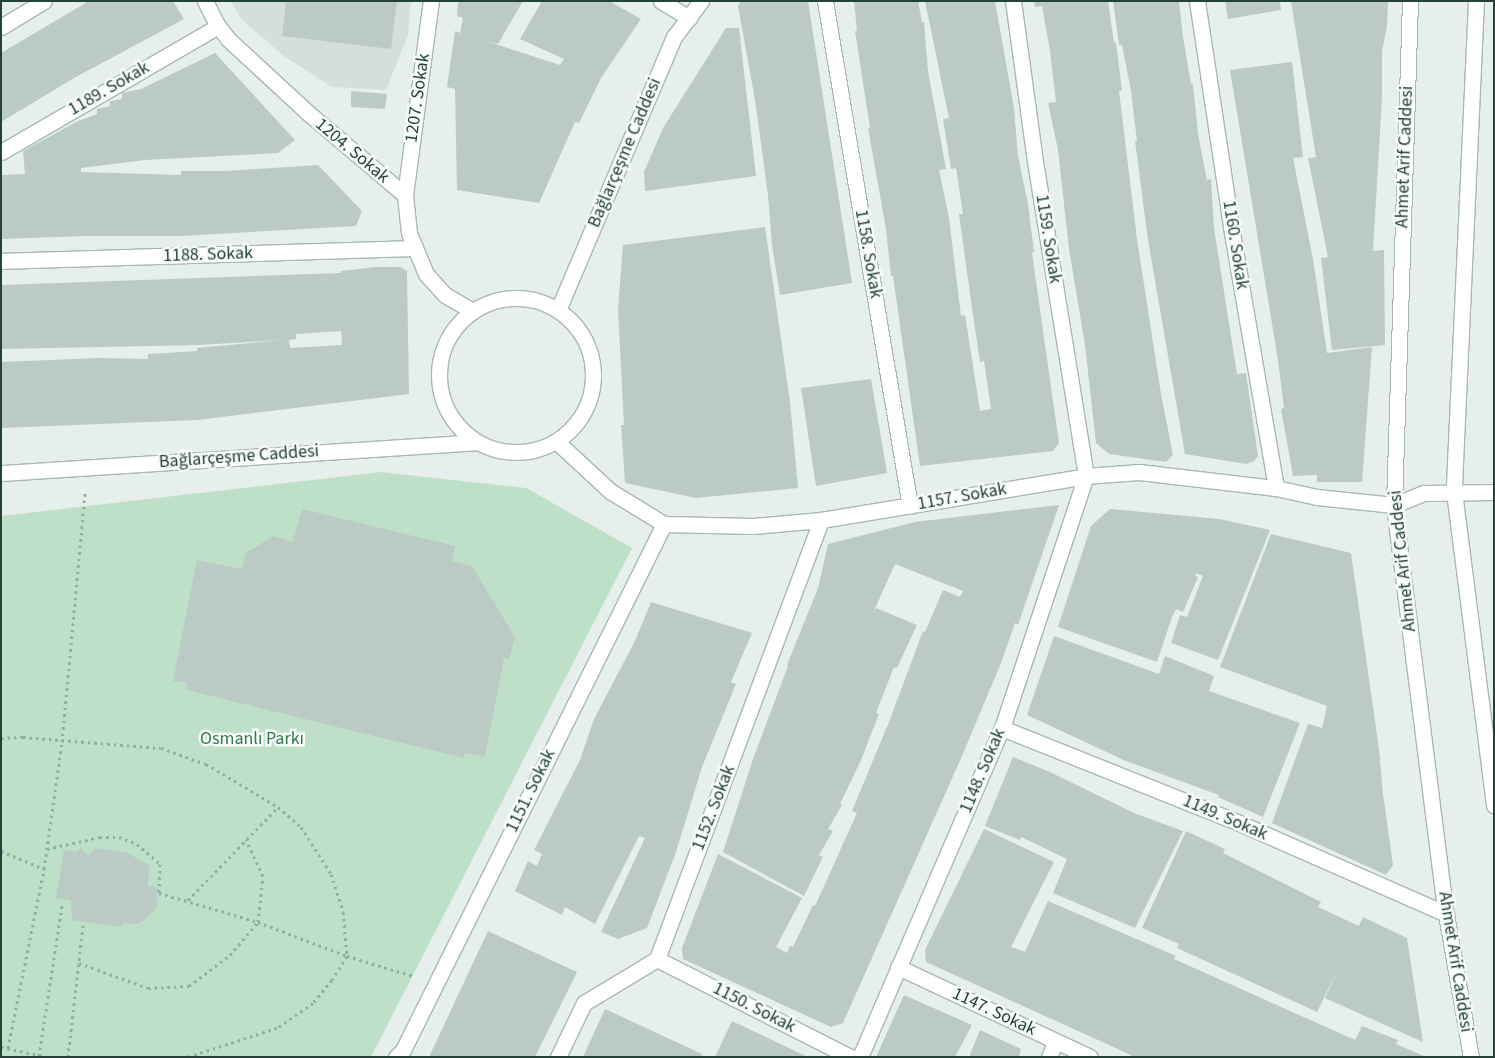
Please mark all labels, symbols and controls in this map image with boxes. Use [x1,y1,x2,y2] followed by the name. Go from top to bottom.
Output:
[401,52,435,144] street label: 1207. Sokak
[65,57,153,121] street label: 1189. Sokak
[584,75,666,231] street label: Bağlarçeşme Caddesi
[1392,85,1418,229] street label: Ahmet Arif Caddesi
[311,114,393,188] street label: 1204. Sokak
[1030,193,1066,285] street label: 1159. Sokak
[1217,199,1253,291] street label: 1160. Sokak
[850,208,886,300] street label: 1158. Sokak
[163,243,253,267] street label: 1188. Sokak
[158,441,320,473] street label: Bağlarçeşme Caddesi
[916,479,1008,515] street label: 1157. Sokak
[1385,489,1421,633] street label: Ahmet Arif Caddesi
[955,725,1011,817] street label: 1148. Sokak
[200,728,304,750] park label: Osmanlı Parkı
[502,746,560,836] street label: 1151. Sokak
[688,762,740,854] street label: 1152. Sokak
[1179,790,1271,846] street label: 1149. Sokak
[1433,890,1477,1034] street label: Ahmet Arif Caddesi
[709,978,799,1038] street label: 1150. Sokak
[949,983,1039,1041] street label: 1147. Sokak

